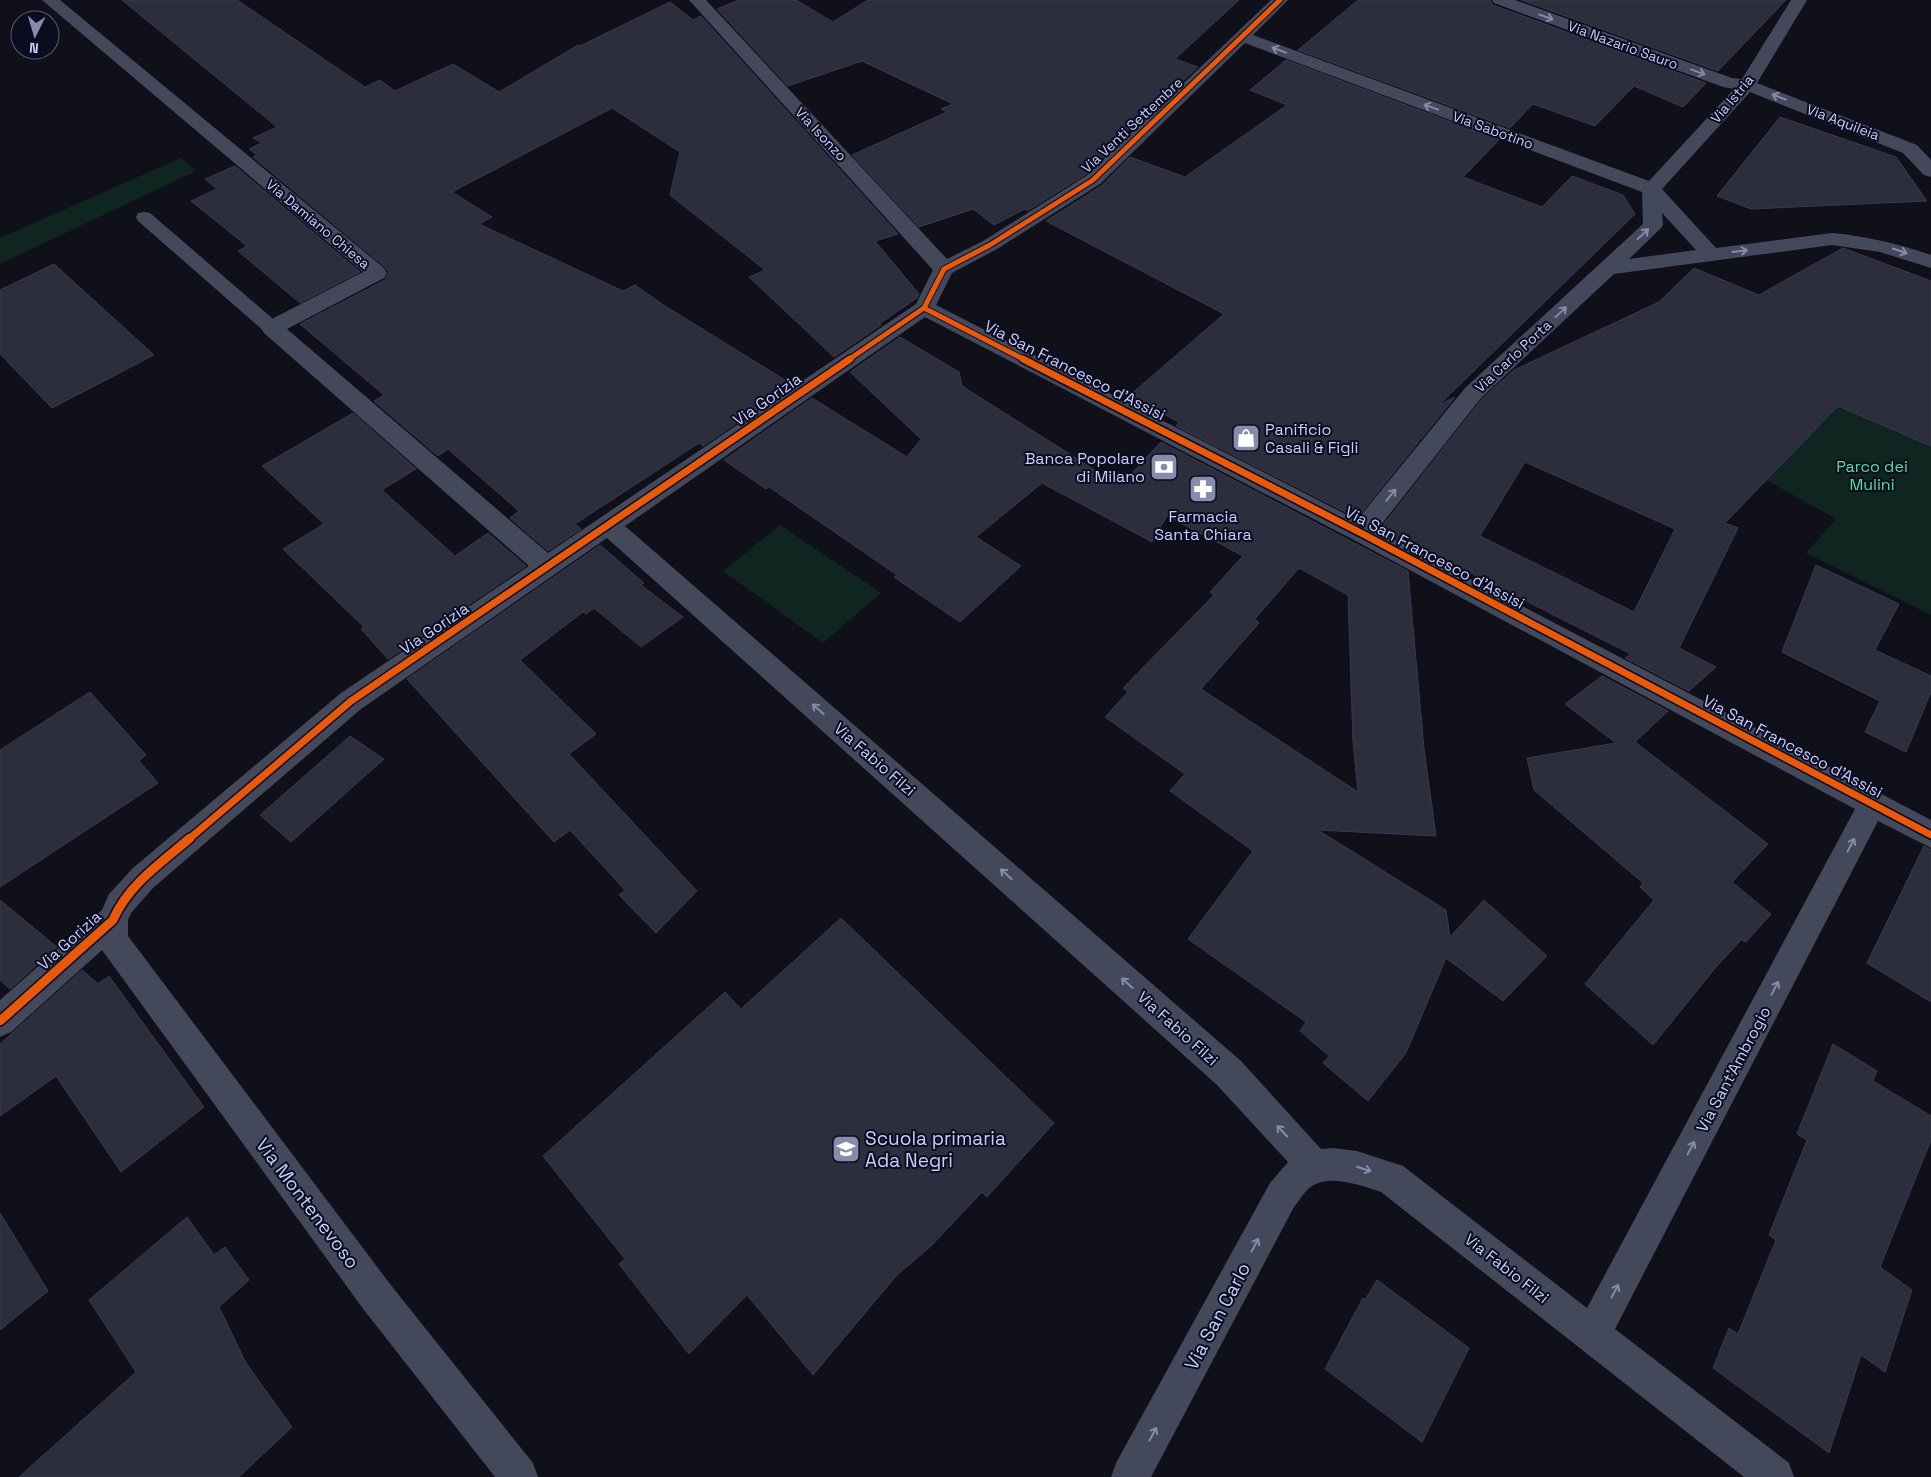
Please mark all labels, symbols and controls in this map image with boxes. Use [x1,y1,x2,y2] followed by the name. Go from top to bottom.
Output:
[10,10,60,60] north arrow
[1537,13,1553,22] one-way arrow
[1565,17,1681,73] street label: Via Nazario Sauro
[28,39,39,57] text: N
[1272,45,1287,54] one-way arrow
[1690,68,1706,77] one-way arrow
[1707,71,1757,127] street label: Via Istria
[1077,73,1187,177] street label: Via Venti Settembre
[1772,92,1787,101] one-way arrow
[1804,100,1882,144] street label: Via Aquileia
[1424,102,1439,111] one-way arrow
[791,103,851,165] street label: Via Isonzo
[1450,107,1536,153] street label: Via Sabotino
[262,175,374,273] street label: Via Damiano Chiesa
[1637,228,1650,240] one-way arrow
[1731,246,1747,256] one-way arrow
[1892,247,1907,256] one-way arrow
[1554,306,1567,318] one-way arrow
[981,316,1169,425] street label: Via San Francesco d'Assisi
[1471,316,1555,396] street label: Via Carlo Porta
[729,368,806,431] street label: Via Gorizia
[1265,419,1358,458] place label: Panificio Casali & Figli
[1231,423,1261,453] shop icon: Panificio Casali & Figli
[1025,448,1145,487] place label: Banca Popolare di Milano
[1149,452,1179,482] bank icon: Banca Popolare di Milano
[1836,456,1908,495] park label: Parco dei Mulini
[1188,474,1218,504] pharmacy icon: Farmacia Santa Chiara
[1386,489,1397,502] one-way arrow
[1341,501,1528,614] street label: Via San Francesco d'Assisi
[1154,506,1252,545] place label: Farmacia Santa Chiara
[396,598,473,659] street label: Via Gorizia
[1699,690,1886,803] street label: Via San Francesco d'Assisi
[811,704,824,715] one-way arrow
[829,718,920,801] street label: Via Fabio Filzi
[1846,837,1856,852] one-way arrow
[999,869,1012,880] one-way arrow
[33,906,106,975] street label: Via Gorizia
[1121,977,1134,988] one-way arrow
[1771,982,1781,996] one-way arrow
[1133,987,1223,1070] street label: Via Fabio Filzi
[1691,1003,1775,1136] street label: Via Sant'Ambrogio
[1276,1125,1288,1137] one-way arrow
[865,1126,1006,1173] place label: Scuola primaria Ada Negri
[250,1133,365,1274] street label: Via Montenevoso
[831,1134,861,1164] school or university icon: Scuola primaria Ada Negri
[1686,1140,1696,1155] one-way arrow
[1355,1165,1371,1174] one-way arrow
[1460,1229,1553,1308] street label: Via Fabio Filzi
[1251,1238,1261,1253] one-way arrow
[1179,1258,1256,1374] street label: Via San Carlo
[1611,1284,1621,1299] one-way arrow
[1149,1427,1158,1442] one-way arrow

